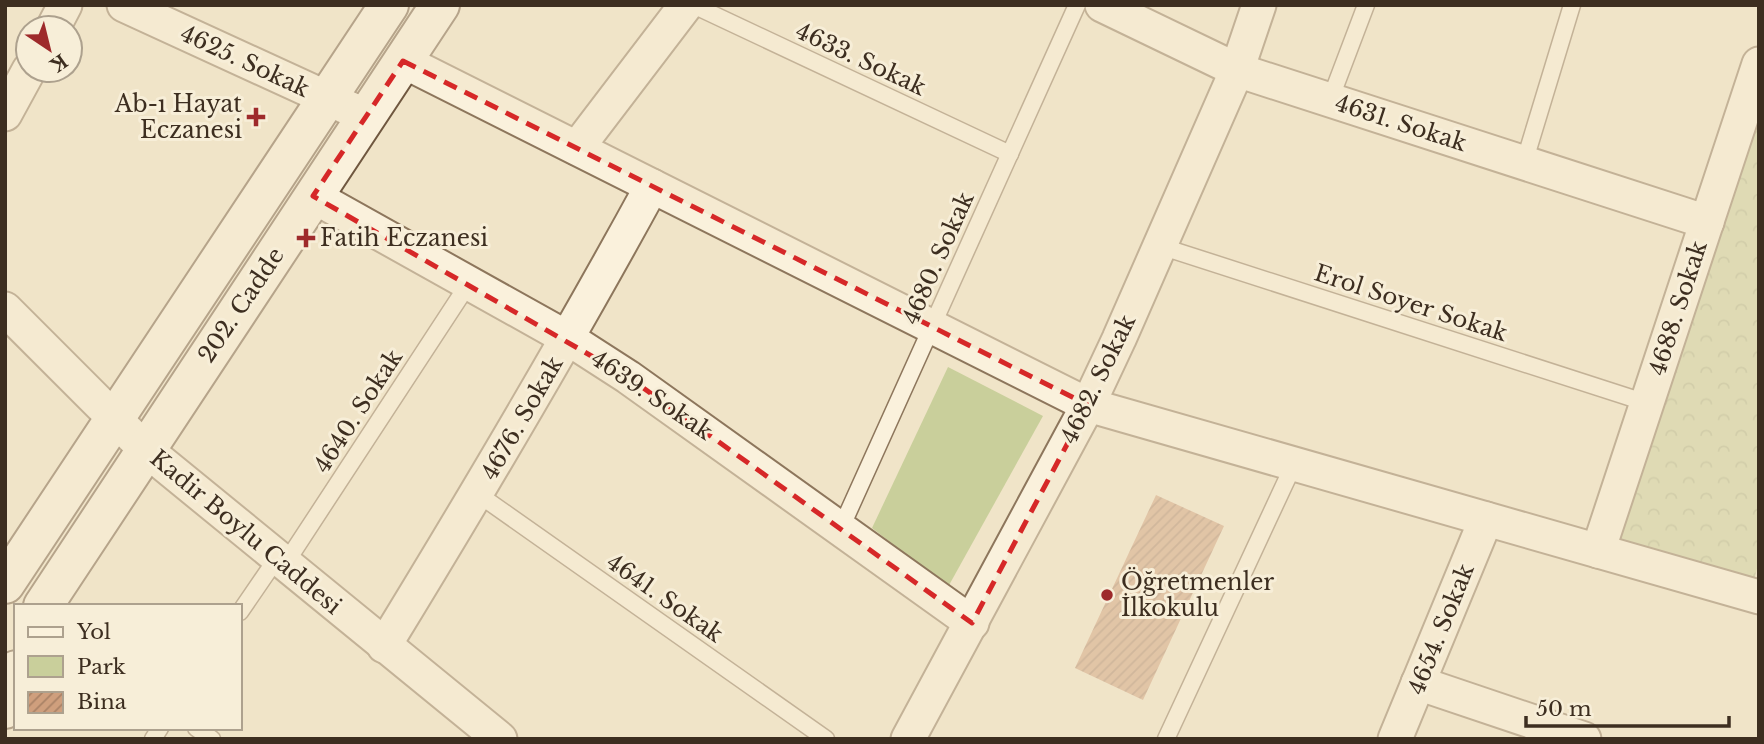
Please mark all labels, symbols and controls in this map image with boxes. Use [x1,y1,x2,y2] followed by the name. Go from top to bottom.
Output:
[14,14,84,84] north arrow
[792,17,931,102] street label: 4633. Sokak
[176,19,315,103] street label: 4625. Sokak
[44,49,71,77] text: K
[1332,89,1471,158] street label: 4631. Sokak
[114,90,242,144] place label: Ab-ı Hayat Eczanesi
[248,109,264,125] marker: Ab-ı Hayat Eczanesi
[896,187,980,328] street label: 4680. Sokak
[320,224,488,252] place label: Fatih Eczanesi
[298,230,314,246] marker: Fatih Eczanesi
[1643,236,1713,379] street label: 4688. Sokak
[192,242,290,368] street label: 202. Cadde
[1311,259,1512,348] street label: Erol Soyer Sokak
[1055,309,1142,448] street label: 4682. Sokak
[308,343,409,478] street label: 4640. Sokak
[586,344,719,446] street label: 4639. Sokak
[475,350,569,485] street label: 4676. Sokak
[145,444,347,620] street label: Kadir Boylu Caddesi
[601,548,729,649] street label: 4641. Sokak
[1402,559,1480,698] street label: 4654. Sokak
[1121,567,1274,622] place label: Öğretmenler İlkokulu
[1099,587,1115,603] marker: Öğretmenler İlkokulu
[14,604,242,730] legend
[76,619,111,645] text: Yol
[77,654,126,680] text: Park
[1526,684,1729,728] scale bar
[77,689,127,715] text: Bina
[1536,696,1592,722] text: 50 m

